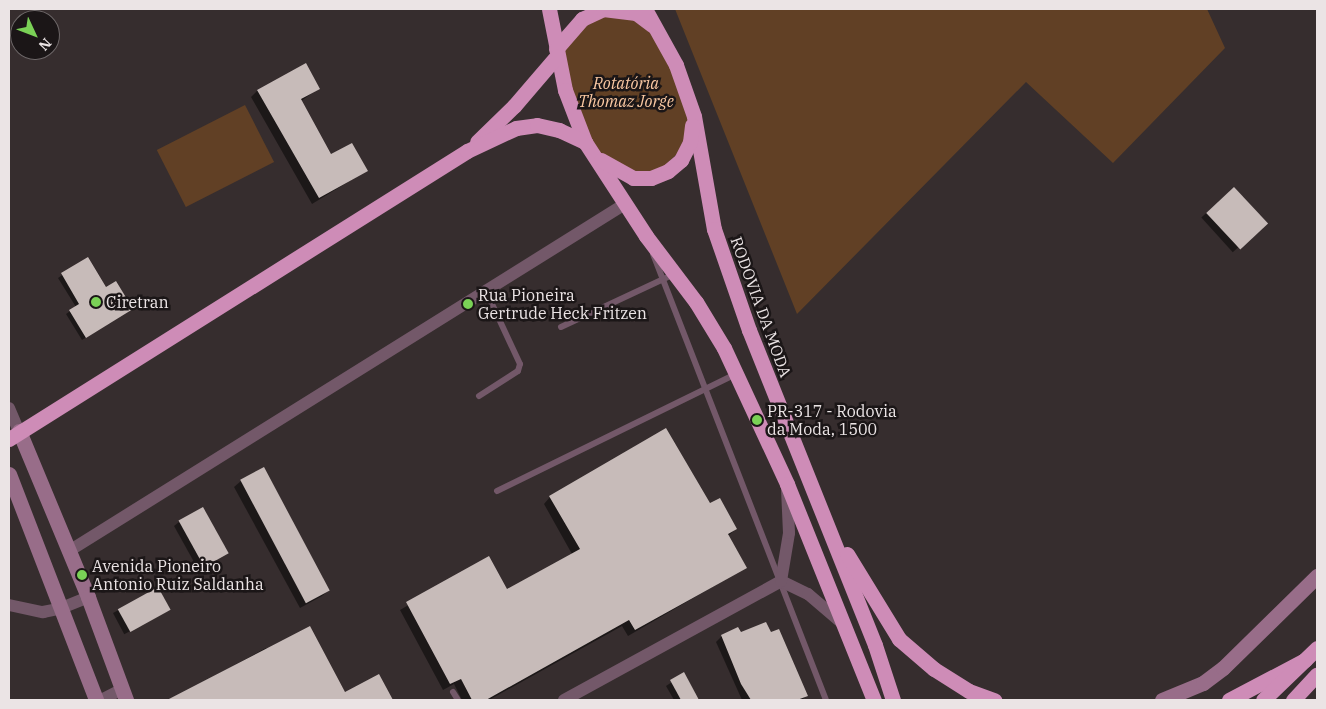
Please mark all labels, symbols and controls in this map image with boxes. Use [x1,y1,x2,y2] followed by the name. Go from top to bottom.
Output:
[10,10,60,60] north arrow
[35,34,56,55] text: N
[578,73,674,111] park label: Rotatória Thomaz Jorge
[727,234,795,380] street label: RODOVIA DA MODA
[478,285,647,323] place label: Rua Pioneira Gertrude Heck Fritzen
[106,292,169,312] place label: Ciretran
[90,296,102,308] marker: Ciretran
[462,298,474,310] marker: Rua Pioneira Gertrude Heck Fritzen
[767,401,897,439] place label: PR-317 - Rodovia da Moda, 1500
[751,414,763,426] marker: PR-317 - Rodovia da Moda, 1500
[92,556,264,594] place label: Avenida Pioneiro Antonio Ruiz Saldanha
[76,569,88,581] marker: Avenida Pioneiro Antonio Ruiz Saldanha

